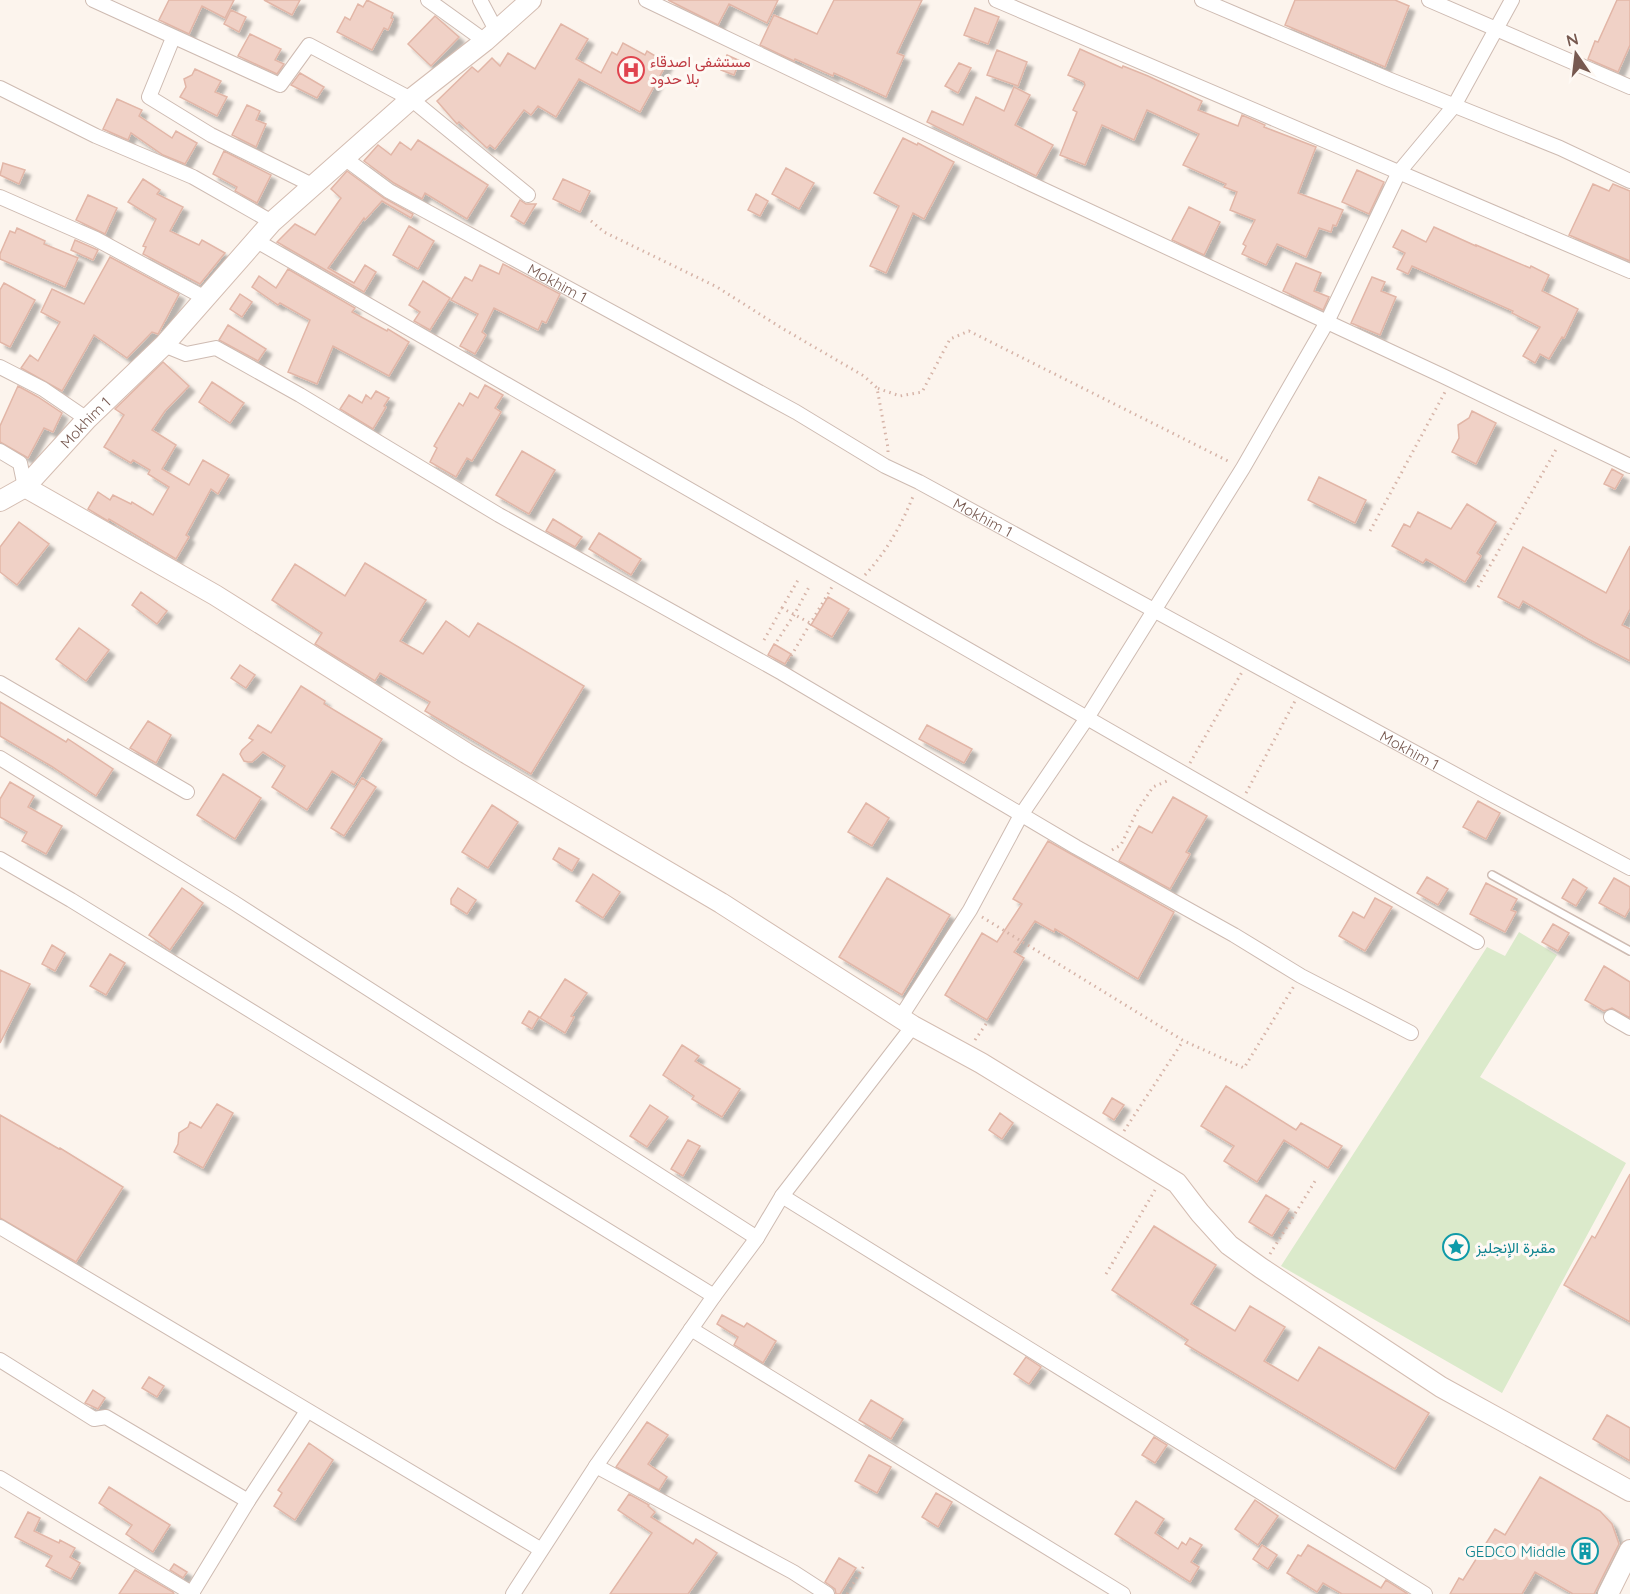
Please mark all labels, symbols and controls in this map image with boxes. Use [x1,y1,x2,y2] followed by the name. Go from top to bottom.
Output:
[1546,24,1606,84] north arrow
[1564,28,1580,51] text: N
[650,52,751,88] place label: مستشفى اصدقاء بلا حدود
[616,55,646,85] hospital icon: مستشفى اصدقاء بلا حدود
[525,259,590,306] street label: Mokhim 1
[56,392,114,452] street label: Mokhim 1
[950,493,1016,541] street label: Mokhim 1
[1377,726,1443,773] street label: Mokhim 1
[1441,1232,1471,1262] place icon: مقبرة الإنجليز
[1475,1238,1555,1258] place label: مقبرة الإنجليز
[1570,1536,1600,1566] building icon: GEDCO Middle
[1465,1542,1566,1561] place label: GEDCO Middle

